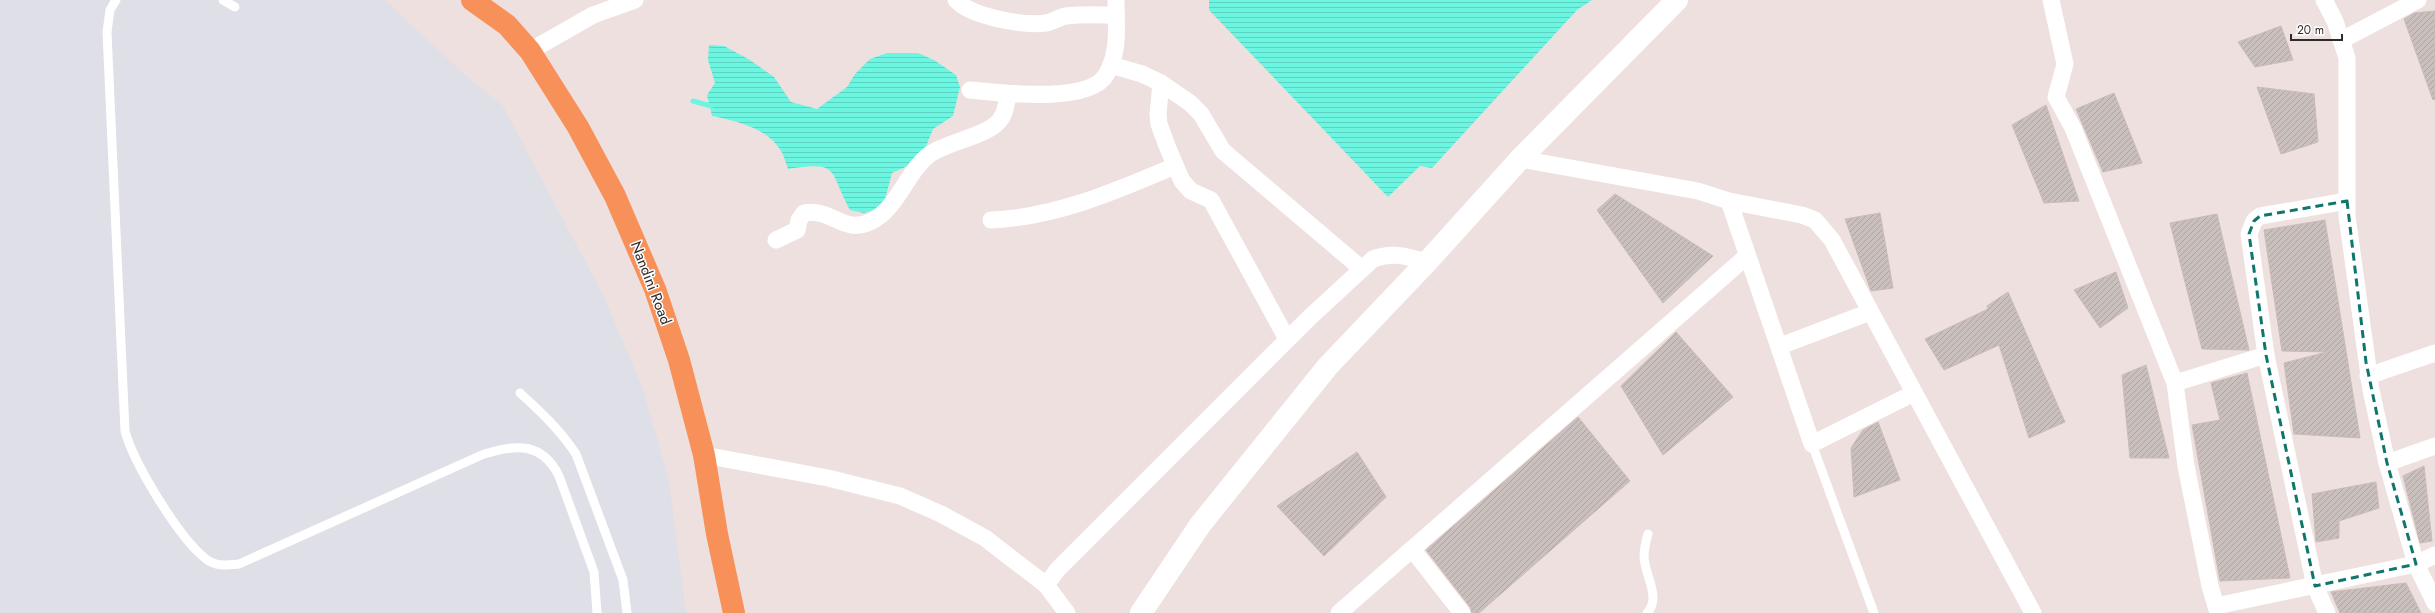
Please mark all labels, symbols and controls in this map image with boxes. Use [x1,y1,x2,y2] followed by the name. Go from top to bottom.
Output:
[2291,16,2342,42] scale bar
[2297,21,2324,39] text: 20 m
[625,238,677,328] street label: Nandini Road

